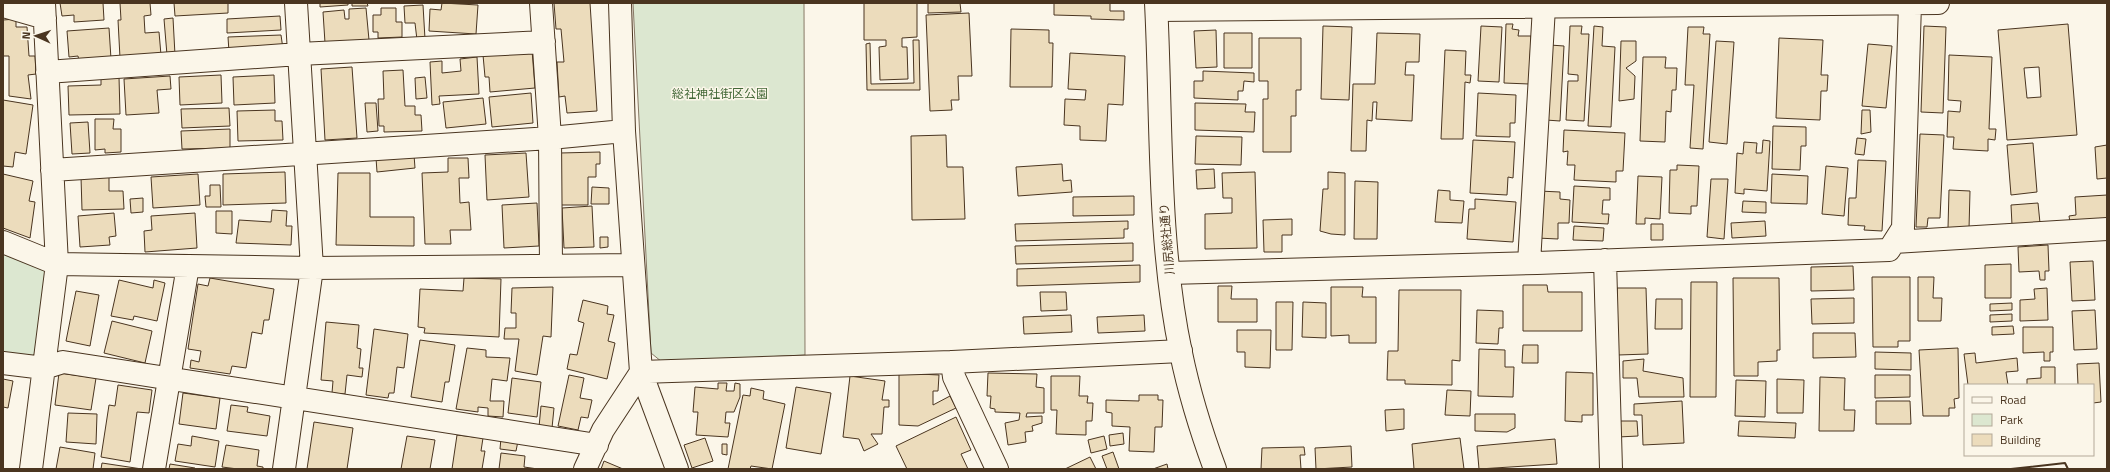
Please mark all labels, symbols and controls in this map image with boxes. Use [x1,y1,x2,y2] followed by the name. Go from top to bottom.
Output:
[16,16,56,56] north arrow
[18,31,34,40] text: N
[672,84,768,103] park label: 総社神社街区公園
[1154,202,1179,276] street label: 川尻総社通り
[1964,384,2094,456] legend
[2000,390,2026,409] text: Road
[2000,410,2023,429] text: Park
[2000,430,2041,449] text: Building

